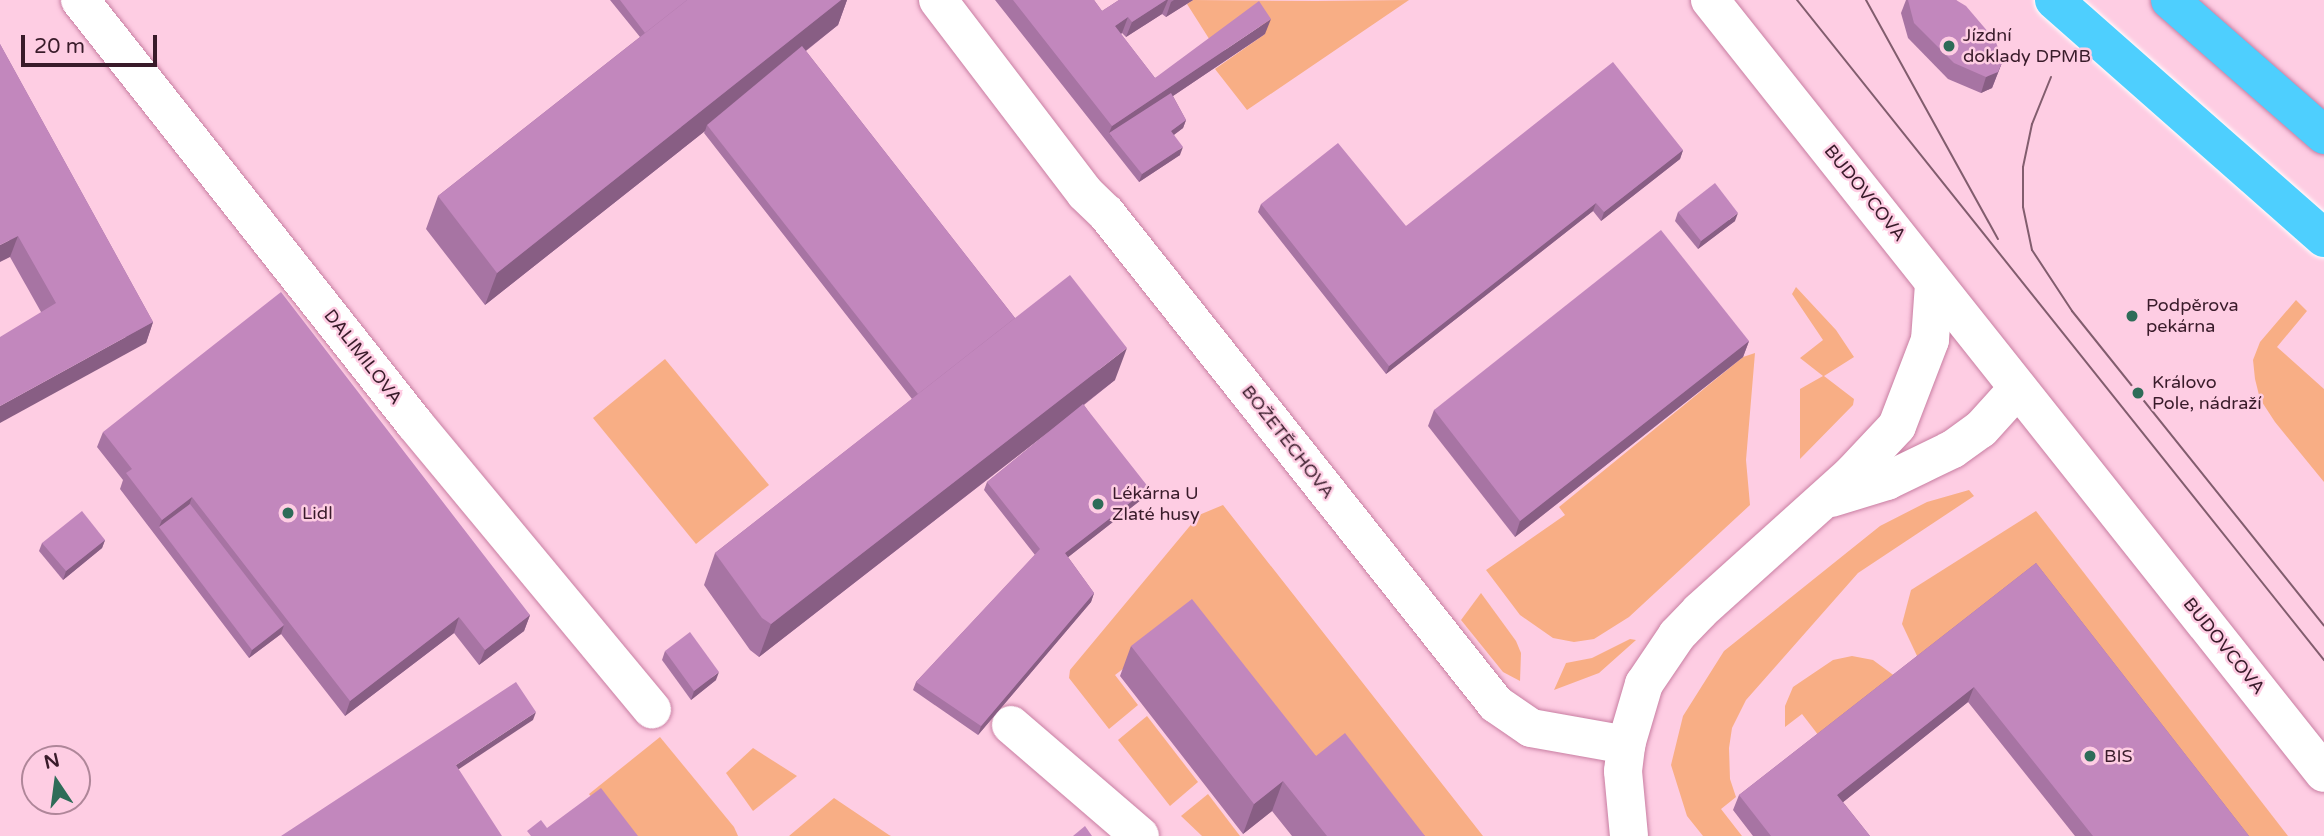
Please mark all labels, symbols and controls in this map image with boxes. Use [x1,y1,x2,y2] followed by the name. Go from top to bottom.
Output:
[24,21,161,65] scale bar
[1963,25,2091,68] place label: Jízdní doklady DPMB
[34,34,85,59] text: 20 m
[1941,38,1957,54] marker: Jízdní doklady DPMB
[1820,140,1910,246] street label: BUDOVCOVA
[2146,295,2239,338] place label: Podpěrova pekárna
[319,305,407,409] street label: DALIMILOVA
[2124,308,2140,324] marker: Podpěrova pekárna
[2152,372,2262,414] place label: Královo Pole, nádraží
[1237,381,1339,503] street label: BOŽETĚCHOVA
[2130,385,2146,401] marker: Královo Pole, nádraží
[1112,483,1200,526] place label: Lékárna U Zlaté husy
[1090,496,1106,512] marker: Lékárna U Zlaté husy
[302,502,333,524] place label: Lidl
[280,505,296,521] marker: Lidl
[2179,593,2269,699] street label: BUDOVCOVA
[21,745,91,815] north arrow
[2104,745,2133,767] place label: BIS
[2082,748,2098,764] marker: BIS
[42,749,62,774] text: N

